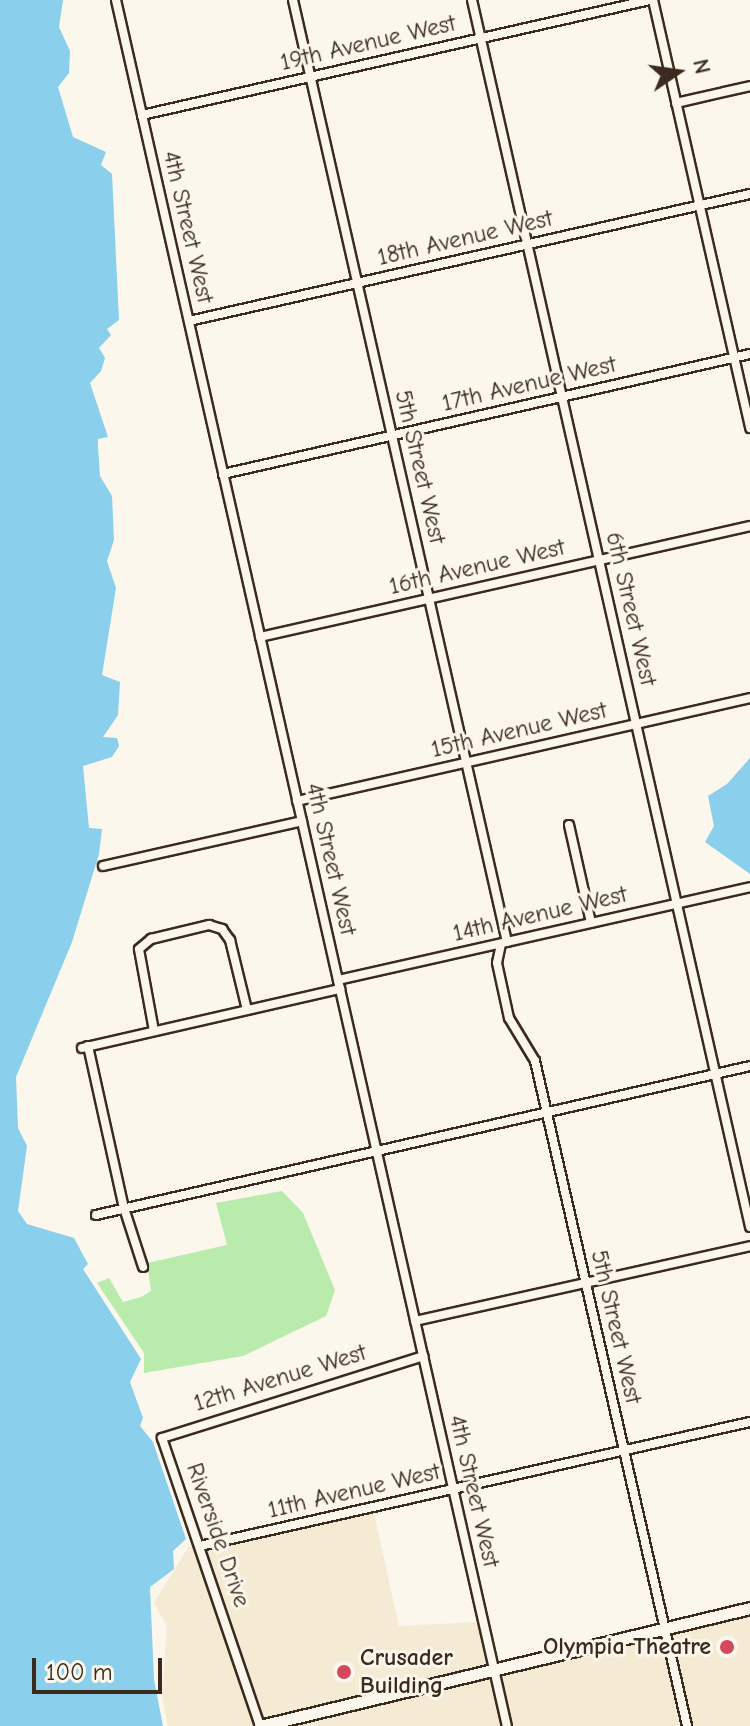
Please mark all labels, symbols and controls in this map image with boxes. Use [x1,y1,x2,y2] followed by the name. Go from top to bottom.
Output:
[277,9,459,77] street label: 19th Avenue West
[638,32,718,112] north arrow
[687,57,716,77] text: N
[156,148,220,306] street label: 4th Street West
[375,204,555,272] street label: 18th Avenue West
[439,350,619,418] street label: 17th Avenue West
[388,387,452,547] street label: 5th Street West
[599,529,663,689] street label: 6th Street West
[386,533,568,601] street label: 16th Avenue West
[428,696,610,764] street label: 15th Avenue West
[299,780,363,938] street label: 4th Street West
[450,880,630,948] street label: 14th Avenue West
[584,1247,648,1407] street label: 5th Street West
[190,1338,370,1418] street label: 12th Avenue West
[442,1412,506,1570] street label: 4th Street West
[265,1457,443,1525] street label: 11th Avenue West
[180,1459,256,1611] street label: Riverside Drive
[543,1633,711,1661] place label: Olympia Theatre
[718,1638,736,1656] marker: Olympia Theatre
[36,1642,166,1692] scale bar
[360,1644,453,1700] place label: Crusader Building
[46,1658,113,1686] text: 100 m
[335,1663,353,1681] marker: Crusader Building

